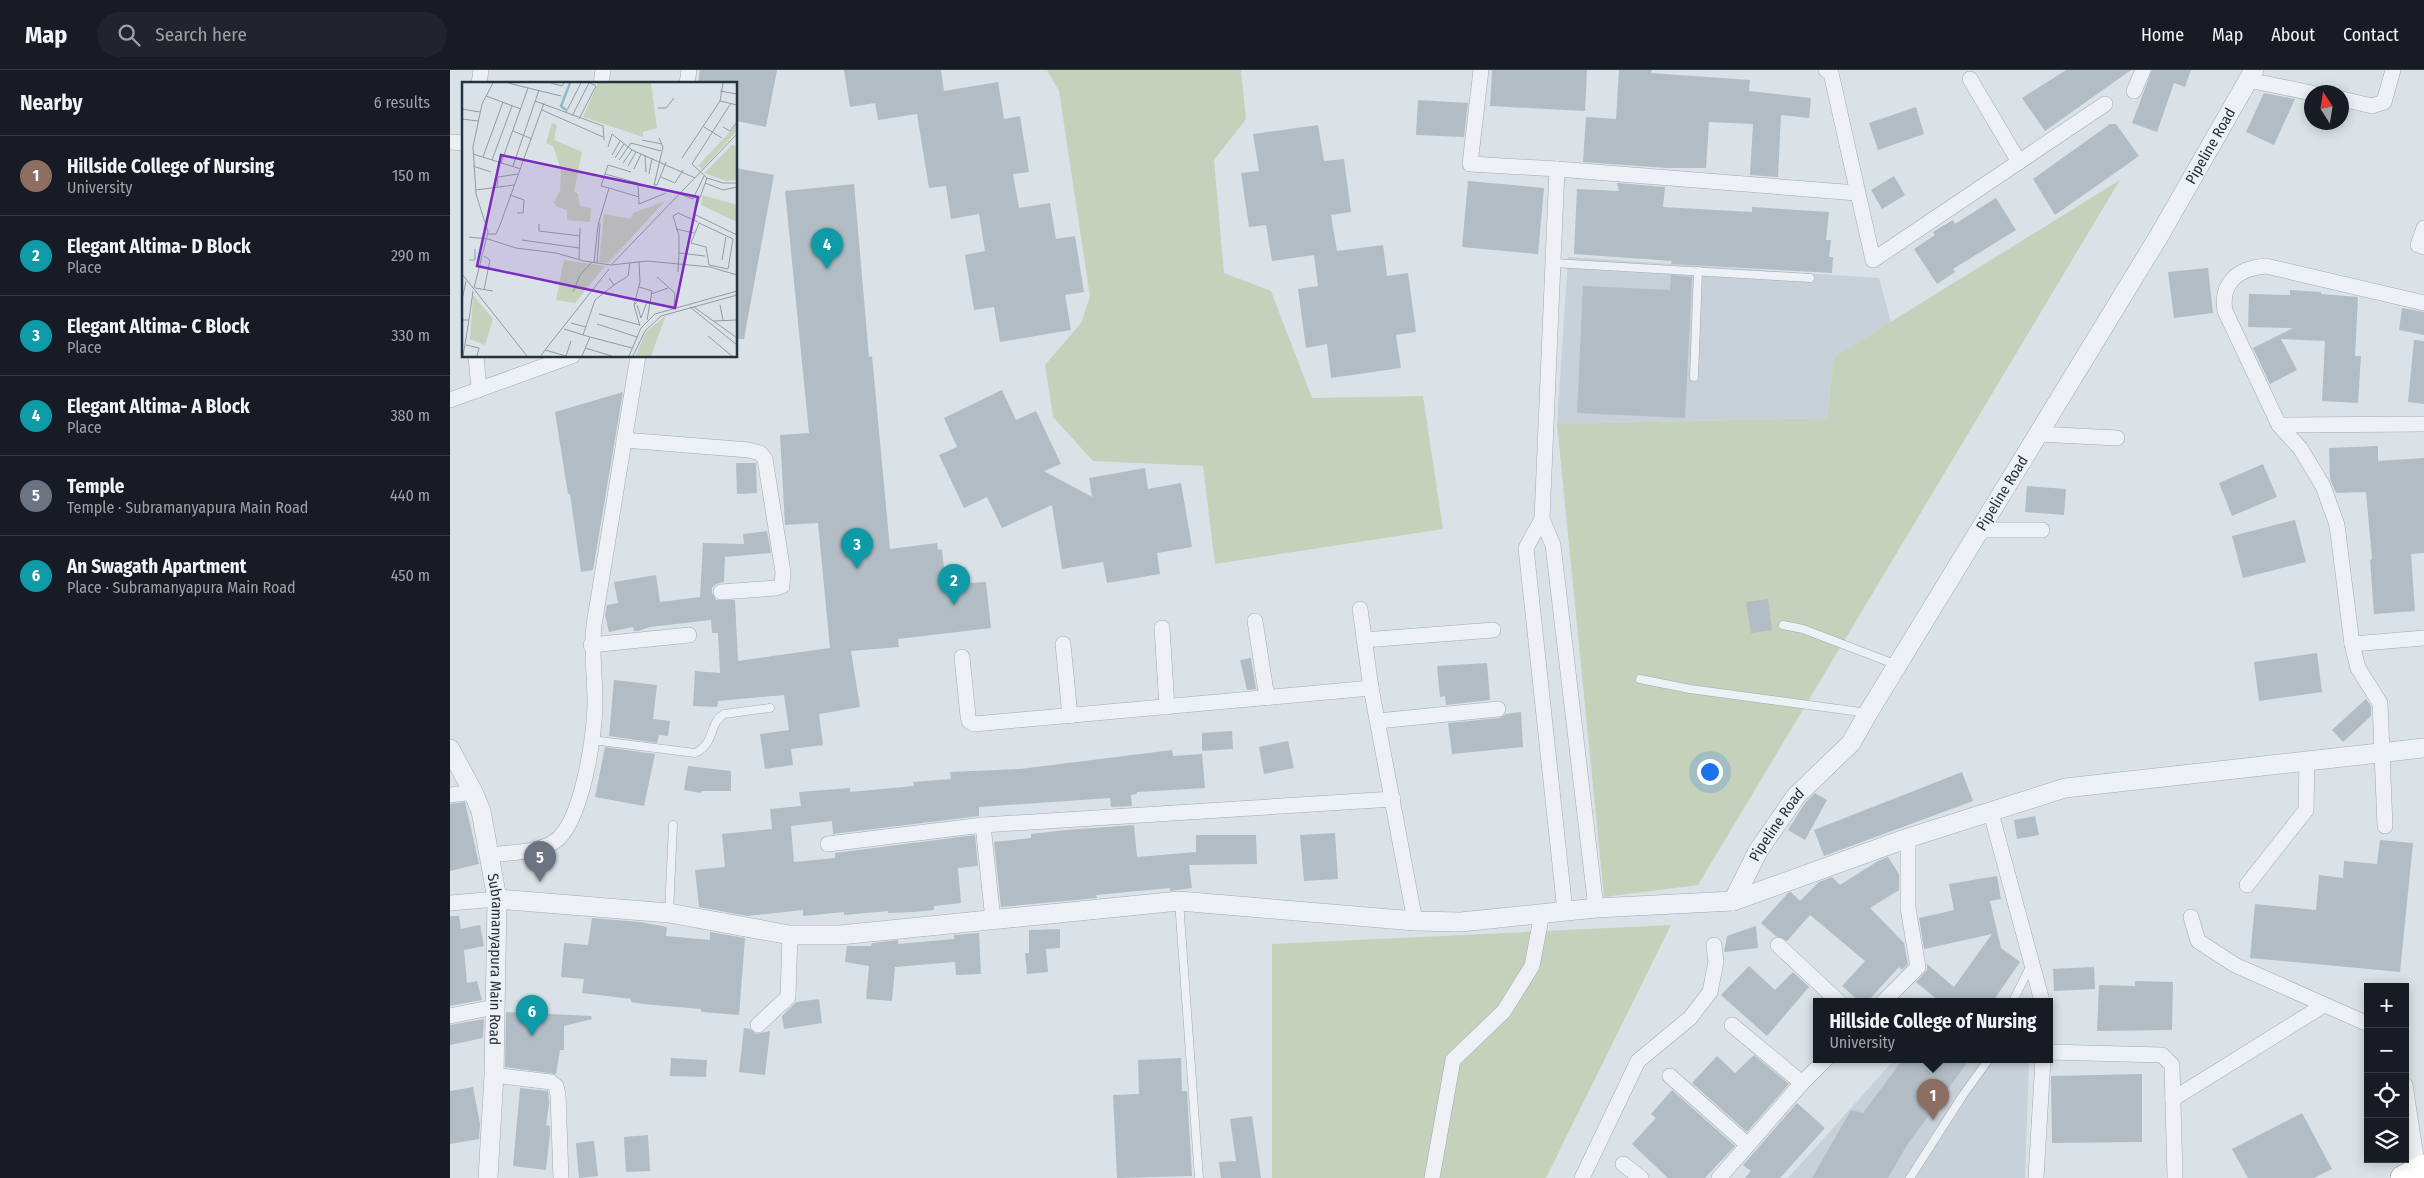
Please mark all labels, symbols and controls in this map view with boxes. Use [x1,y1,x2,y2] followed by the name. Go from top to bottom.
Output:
[97,12,447,57] search box
[25,21,67,49] text: Map
[115,21,143,49] icon: search
[155,23,247,46] text: Search here
[2141,24,2184,46] text: Home
[2212,24,2243,46] text: Map
[2271,24,2315,46] text: About
[2343,24,2399,46] text: Contact
[462,82,738,358] inset map
[2304,85,2349,130] north arrow
[20,90,82,116] text: Nearby
[374,93,430,112] text: 6 results
[2182,105,2239,187] street label: Pipeline Road
[67,155,274,178] text: Hillside College of Nursing
[33,166,39,185] text: 1
[392,166,430,185] text: 150 m
[67,178,132,197] text: University
[811,228,843,269] pin: 4
[67,235,251,258] text: Elegant Altima- D Block
[32,246,40,265] text: 2
[391,246,430,265] text: 290 m
[67,258,102,277] text: Place
[67,315,249,338] text: Elegant Altima- C Block
[32,326,40,345] text: 3
[391,326,430,345] text: 330 m
[67,338,102,357] text: Place
[67,395,250,418] text: Elegant Altima- A Block
[32,406,40,425] text: 4
[390,406,430,425] text: 380 m
[67,418,102,437] text: Place
[1972,452,2032,534] street label: Pipeline Road
[67,475,124,498] text: Temple
[32,486,40,505] text: 5
[390,486,430,505] text: 440 m
[67,498,308,517] text: Temple · Subramanyapura Main Road
[841,528,873,569] pin: 3
[67,555,246,578] text: An Swagath Apartment
[938,564,970,605] pin: 2
[32,566,40,585] text: 6
[391,566,430,585] text: 450 m
[67,578,296,597] text: Place · Subramanyapura Main Road
[1697,759,1723,785] your location
[1745,784,1808,864] street label: Pipeline Road
[524,841,556,882] pin: 5
[484,872,506,1045] street label: Subramanyapura Main Road
[2364,983,2409,1163] map controls
[2364,983,2409,1028] button: +
[516,995,548,1036] pin: 6
[1813,998,2053,1063] popup
[1829,1010,2037,1033] text: Hillside College of Nursing
[2364,1028,2409,1073] button: −
[1829,1033,1895,1052] text: University
[2364,1073,2409,1118] button: locate
[1917,1079,1949,1120] pin: 1
[2364,1118,2409,1163] button: layers

